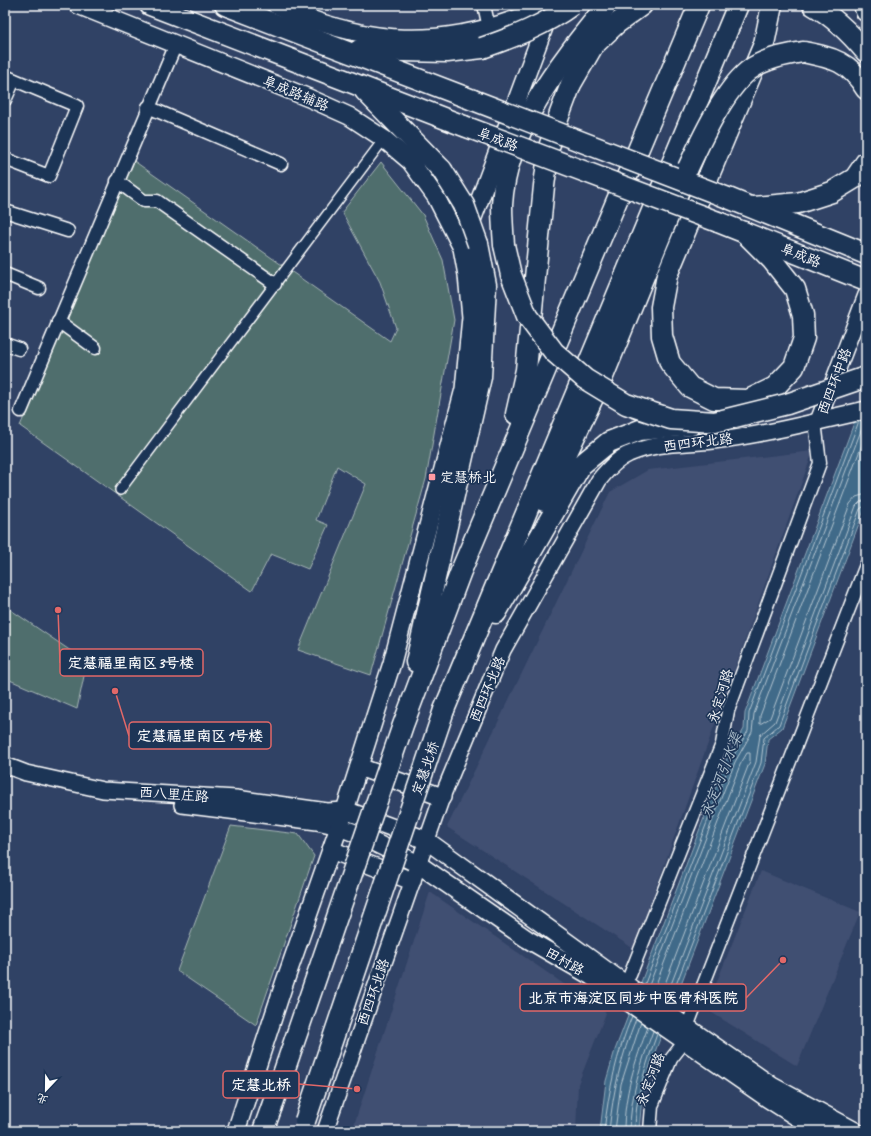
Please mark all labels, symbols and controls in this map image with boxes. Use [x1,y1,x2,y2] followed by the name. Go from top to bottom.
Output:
[260,72,331,115] street label: 阜成路辅路
[475,124,520,155] street label: 阜成路
[778,240,823,271] street label: 阜成路
[814,345,855,417] street label: 西四环中路
[662,430,734,455] street label: 西四环北路
[440,469,496,486] place label: 定慧桥北
[427,472,437,482] marker: 定慧桥北
[60,649,203,676] callout: 定慧福里南区3号楼
[68,654,194,673] text: 定慧福里南区3号楼
[466,654,509,725] street label: 西四环北路
[704,667,737,725] street label: 永定河路
[129,722,271,749] callout: 定慧福里南区1号楼
[137,727,263,746] text: 定慧福里南区1号楼
[696,728,747,821] water label: 永定河引水渠
[408,739,443,797] street label: 定慧北桥
[138,784,209,805] street label: 西八里庄路
[542,944,587,979] street label: 田村路
[354,956,393,1028] street label: 西四环北路
[520,984,746,1011] callout: 北京市海淀区同步中医骨科医院
[528,989,738,1008] text: 北京市海淀区同步中医骨科医院
[632,1050,668,1108] street label: 永定河路
[26,1070,66,1110] north arrow
[223,1071,299,1098] callout: 定慧北桥
[231,1076,291,1095] text: 定慧北桥
[35,1091,50,1108] text: 北

